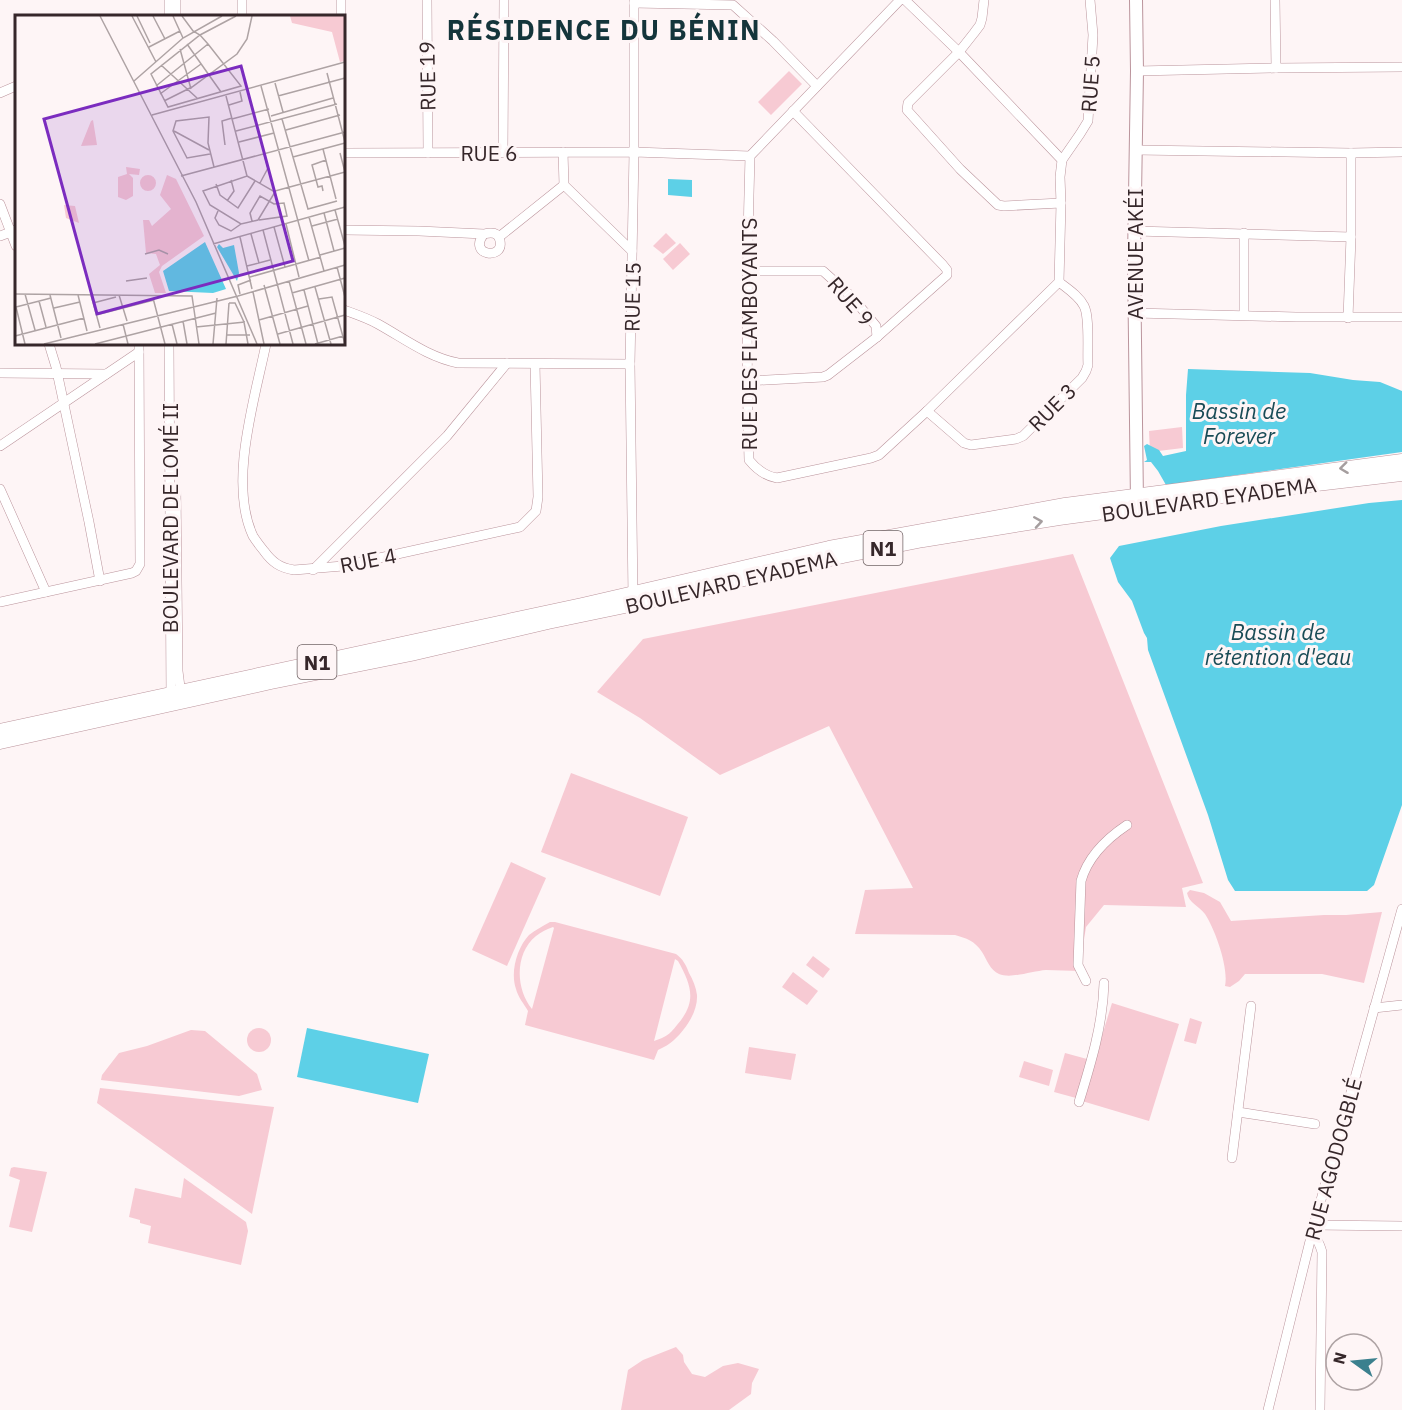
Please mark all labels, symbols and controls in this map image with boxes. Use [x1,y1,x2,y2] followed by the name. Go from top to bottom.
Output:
[447,12,761,47] district label: RÉSIDENCE DU BÉNIN
[15,15,345,345] inset map
[412,41,442,111] street label: RUE 19
[1074,54,1106,114] street label: RUE 5
[460,139,518,167] street label: RUE 6
[1121,188,1149,320] street label: AVENUE AKÉI
[735,218,763,450] street label: RUE DES FLAMBOYANTS
[617,262,647,332] street label: RUE 15
[822,270,880,332] street label: RUE 9
[1022,377,1082,437] street label: RUE 3
[1192,396,1286,450] water label: Bassin de Forever
[156,403,184,633] street label: BOULEVARD DE LOMÉ II
[1339,461,1349,474] one-way arrow
[1100,470,1318,528] street label: BOULEVARD EYADEMA
[1033,516,1043,528] one-way arrow
[864,531,902,565] road number: N1
[337,541,399,579] street label: RUE 4
[622,544,840,620] street label: BOULEVARD EYADEMA
[1205,617,1351,671] water label: Bassin de rétention d'eau
[298,645,336,679] road number: N1
[1298,1075,1368,1243] street label: RUE AGODOGBLÉ
[1324,1332,1384,1392] north arrow
[1328,1350,1351,1366] text: N

